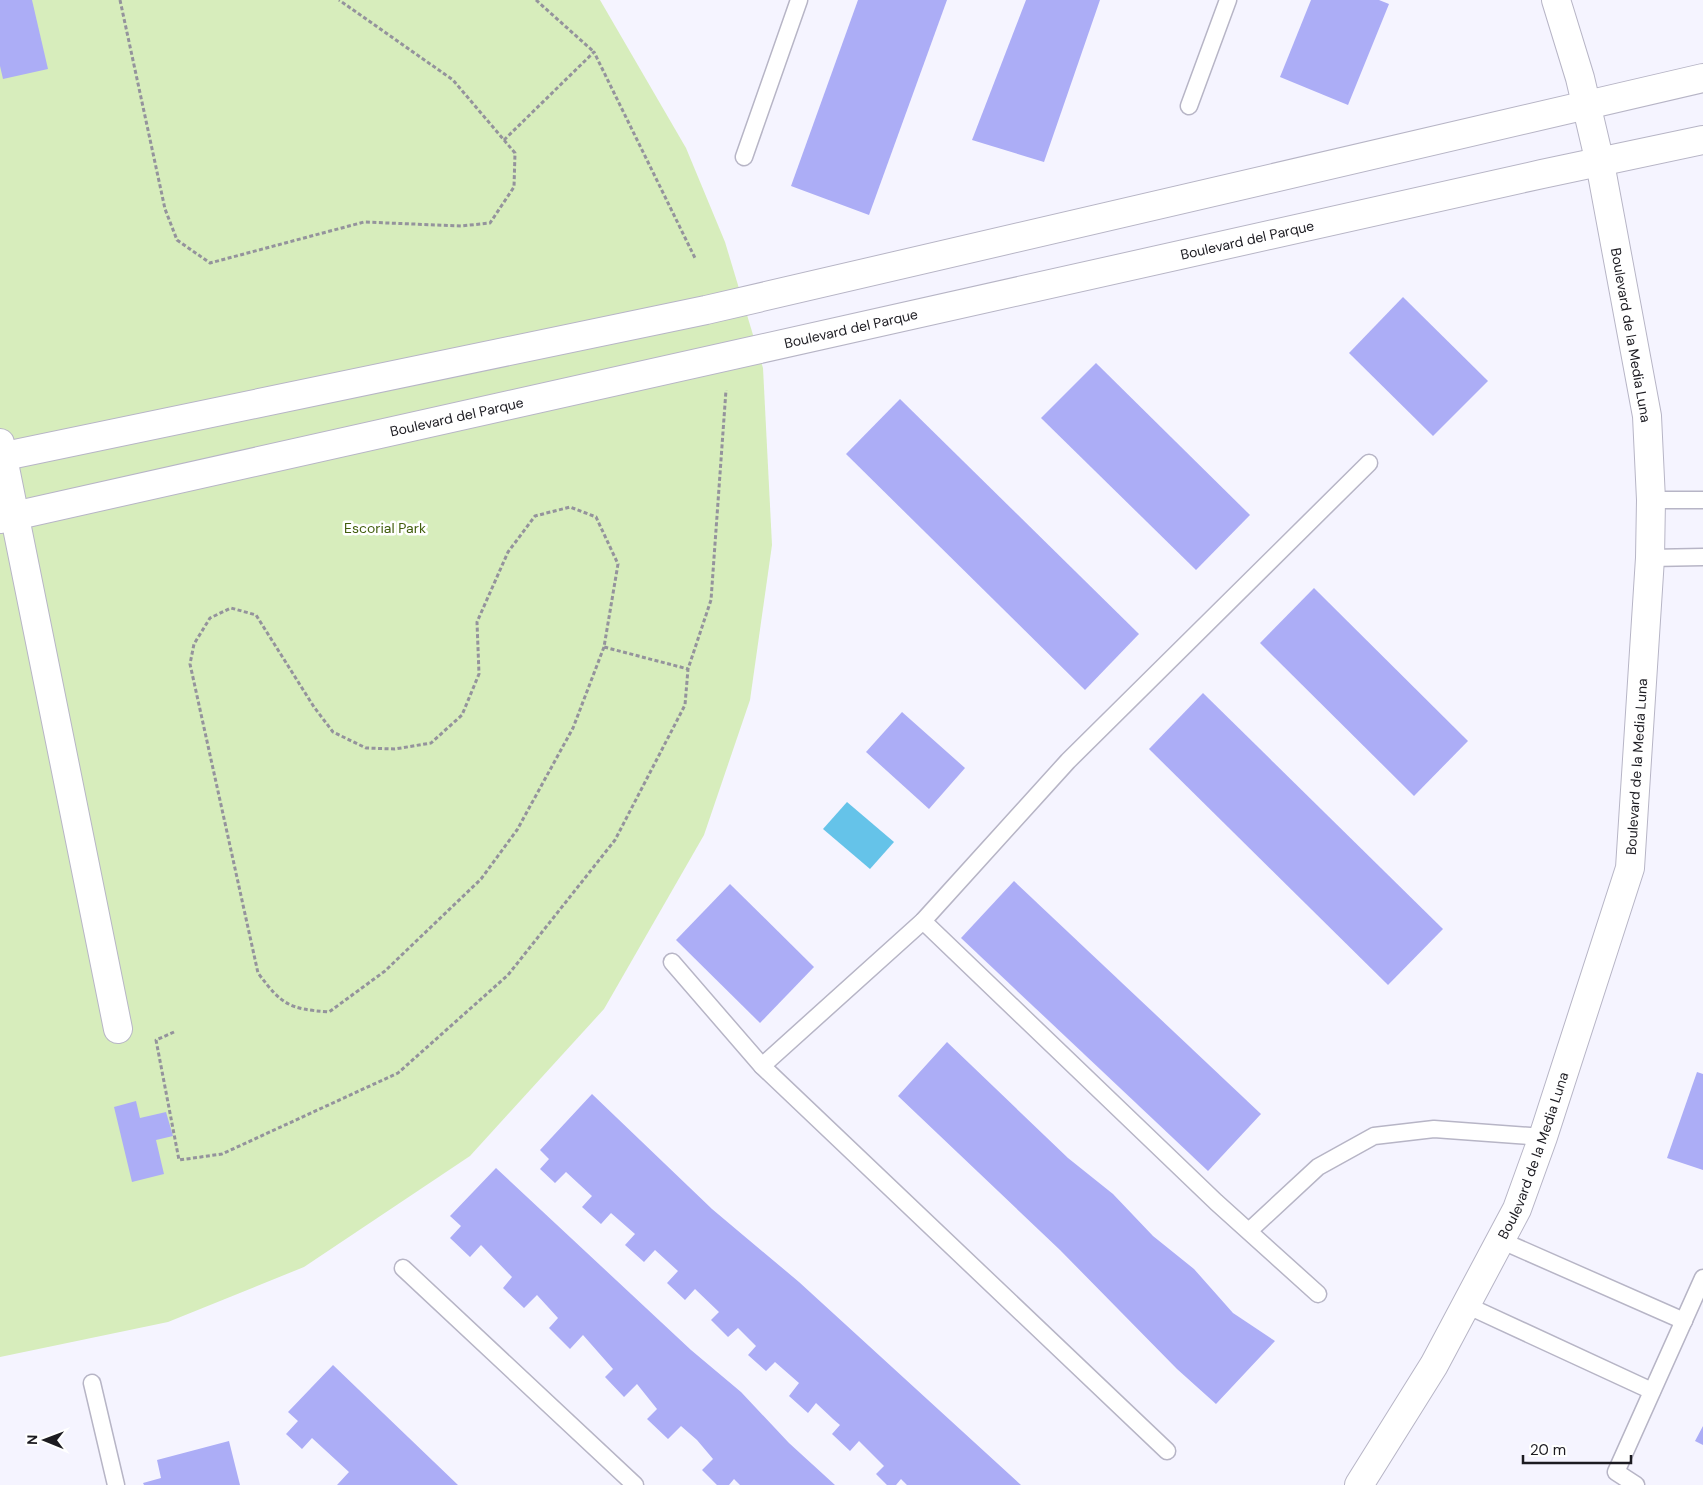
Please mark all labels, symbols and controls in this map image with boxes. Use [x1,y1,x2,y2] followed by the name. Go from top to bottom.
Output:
[1179,216,1316,264] street label: Boulevard del Parque
[1607,246,1655,424] street label: Boulevard de la Media Luna
[782,305,920,352] street label: Boulevard del Parque
[388,393,525,440] street label: Boulevard del Parque
[344,519,426,537] park label: Escorial Park
[1622,678,1651,856] street label: Boulevard de la Media Luna
[1494,1070,1572,1242] street label: Boulevard de la Media Luna
[20,1415,70,1465] north arrow
[1523,1432,1630,1464] scale bar
[23,1435,41,1445] text: N
[1530,1440,1566,1460] text: 20 m

